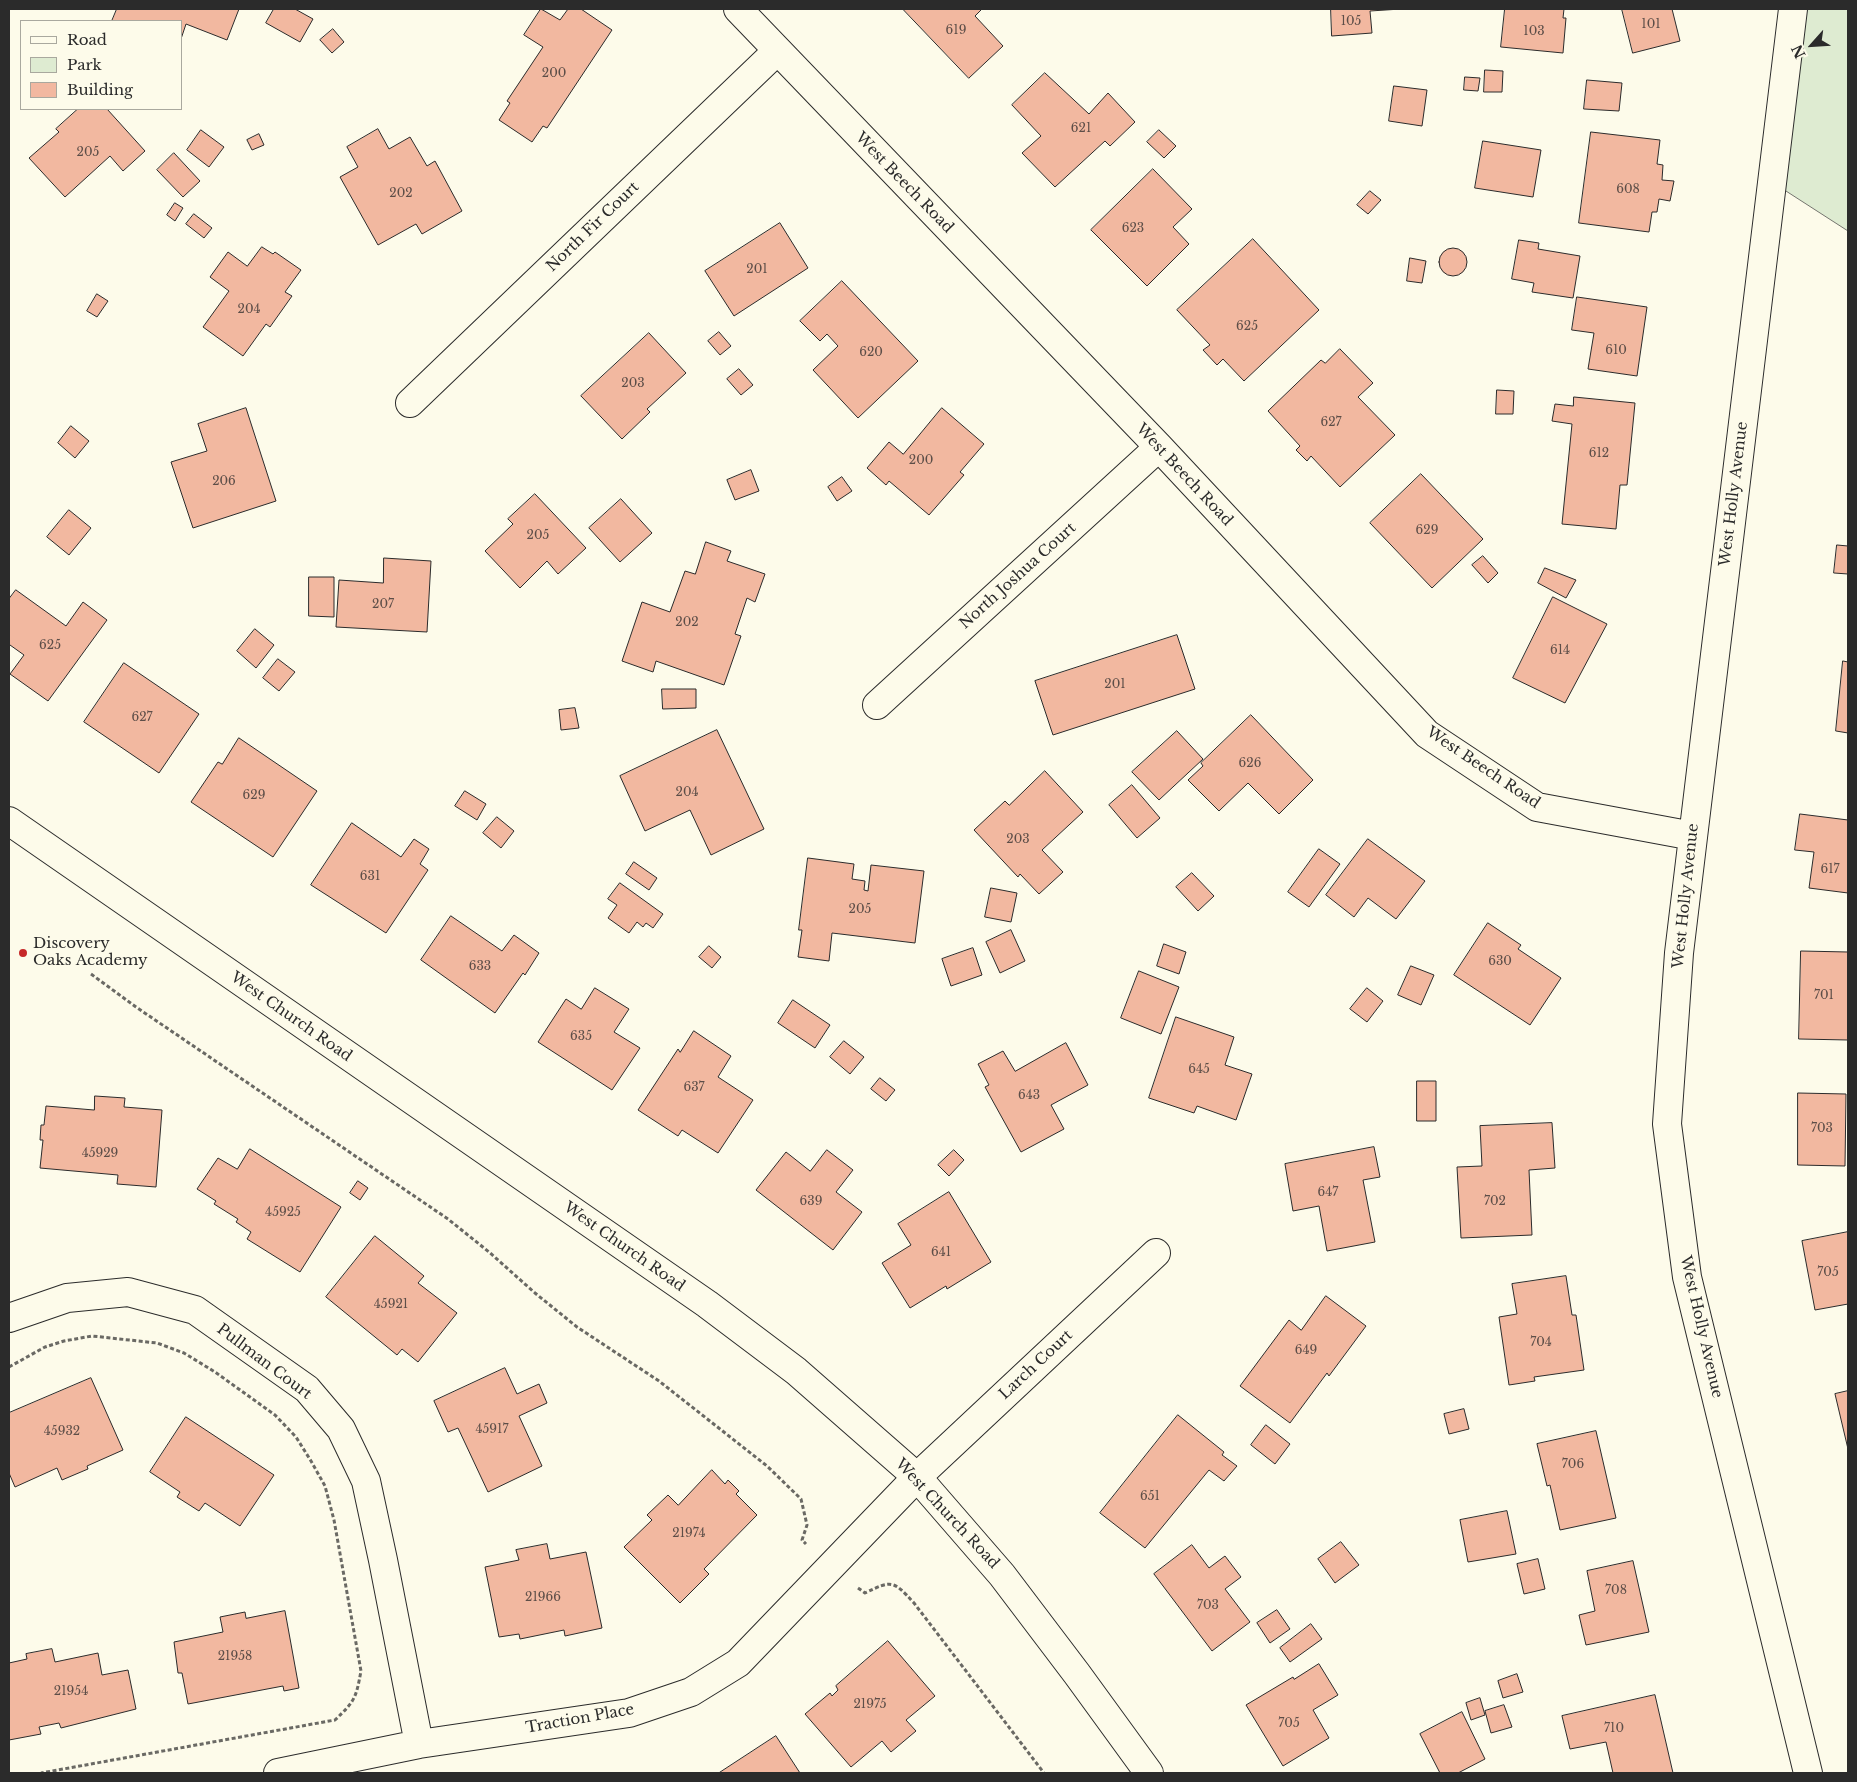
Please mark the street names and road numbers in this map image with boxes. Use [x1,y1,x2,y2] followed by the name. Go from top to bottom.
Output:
[851,129,957,237] street label: West Beech Road
[543,178,643,276] street label: North Fir Court
[1132,420,1236,530] street label: West Beech Road
[1716,421,1752,567] street label: West Holly Avenue
[956,519,1080,633] street label: North Joshua Court
[1423,723,1543,813] street label: West Beech Road
[1669,823,1703,969] street label: West Holly Avenue
[227,968,355,1066] street label: West Church Road
[560,1198,688,1296] street label: West Church Road
[1676,1254,1726,1400] street label: West Holly Avenue
[213,1321,315,1403] street label: Pullman Court
[996,1327,1076,1403] street label: Larch Court
[891,1455,1003,1573] street label: West Church Road
[524,1701,636,1737] street label: Traction Place

